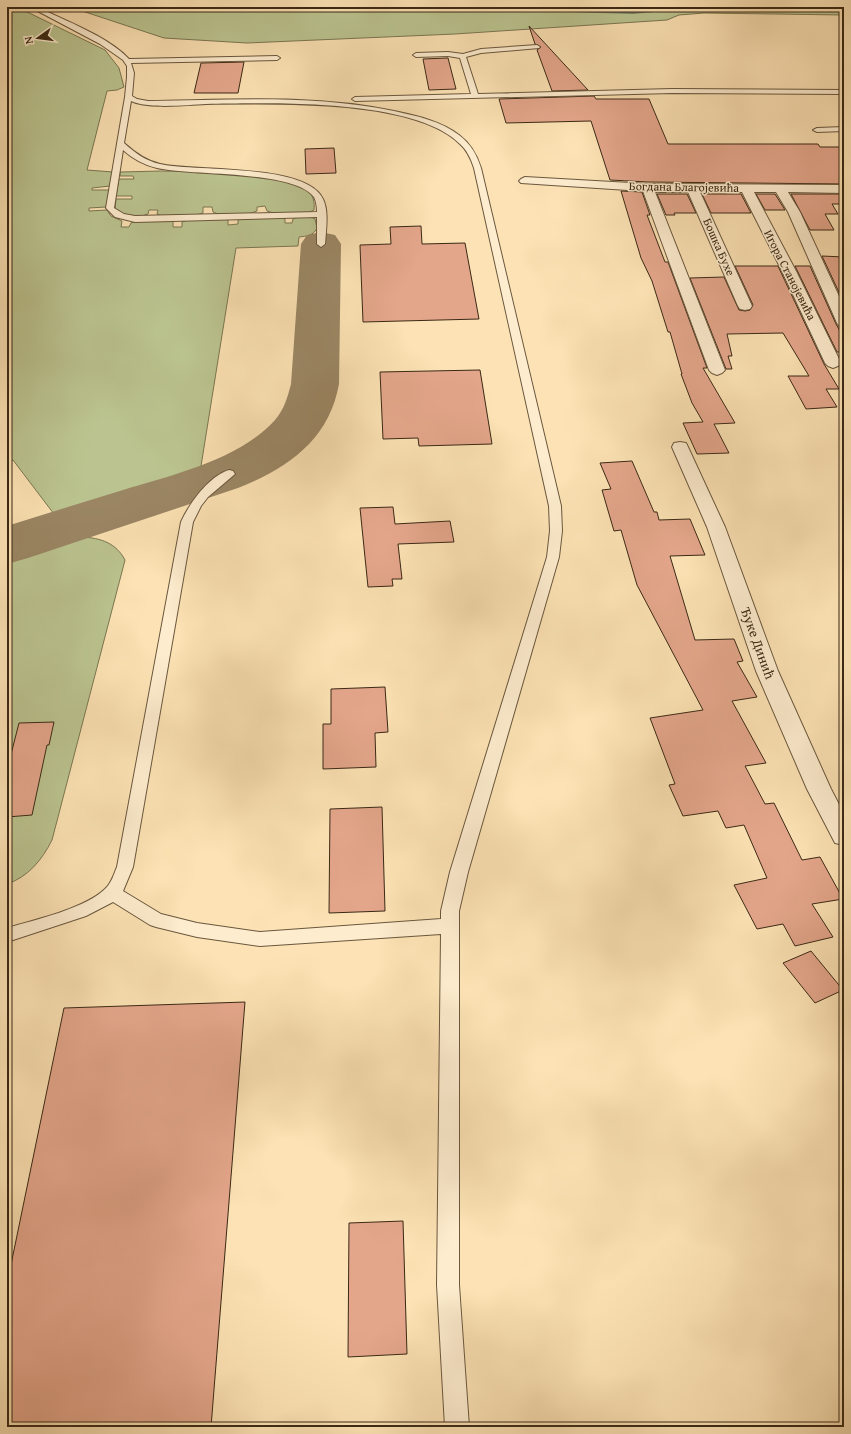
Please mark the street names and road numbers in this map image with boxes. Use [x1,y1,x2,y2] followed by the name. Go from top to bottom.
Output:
[629,177,740,196] street label: Богдана Благојевића
[699,215,740,279] street label: Бошка Бухе
[760,227,821,323] street label: Игора Станојевића
[736,604,780,682] street label: Ђуке Динић

